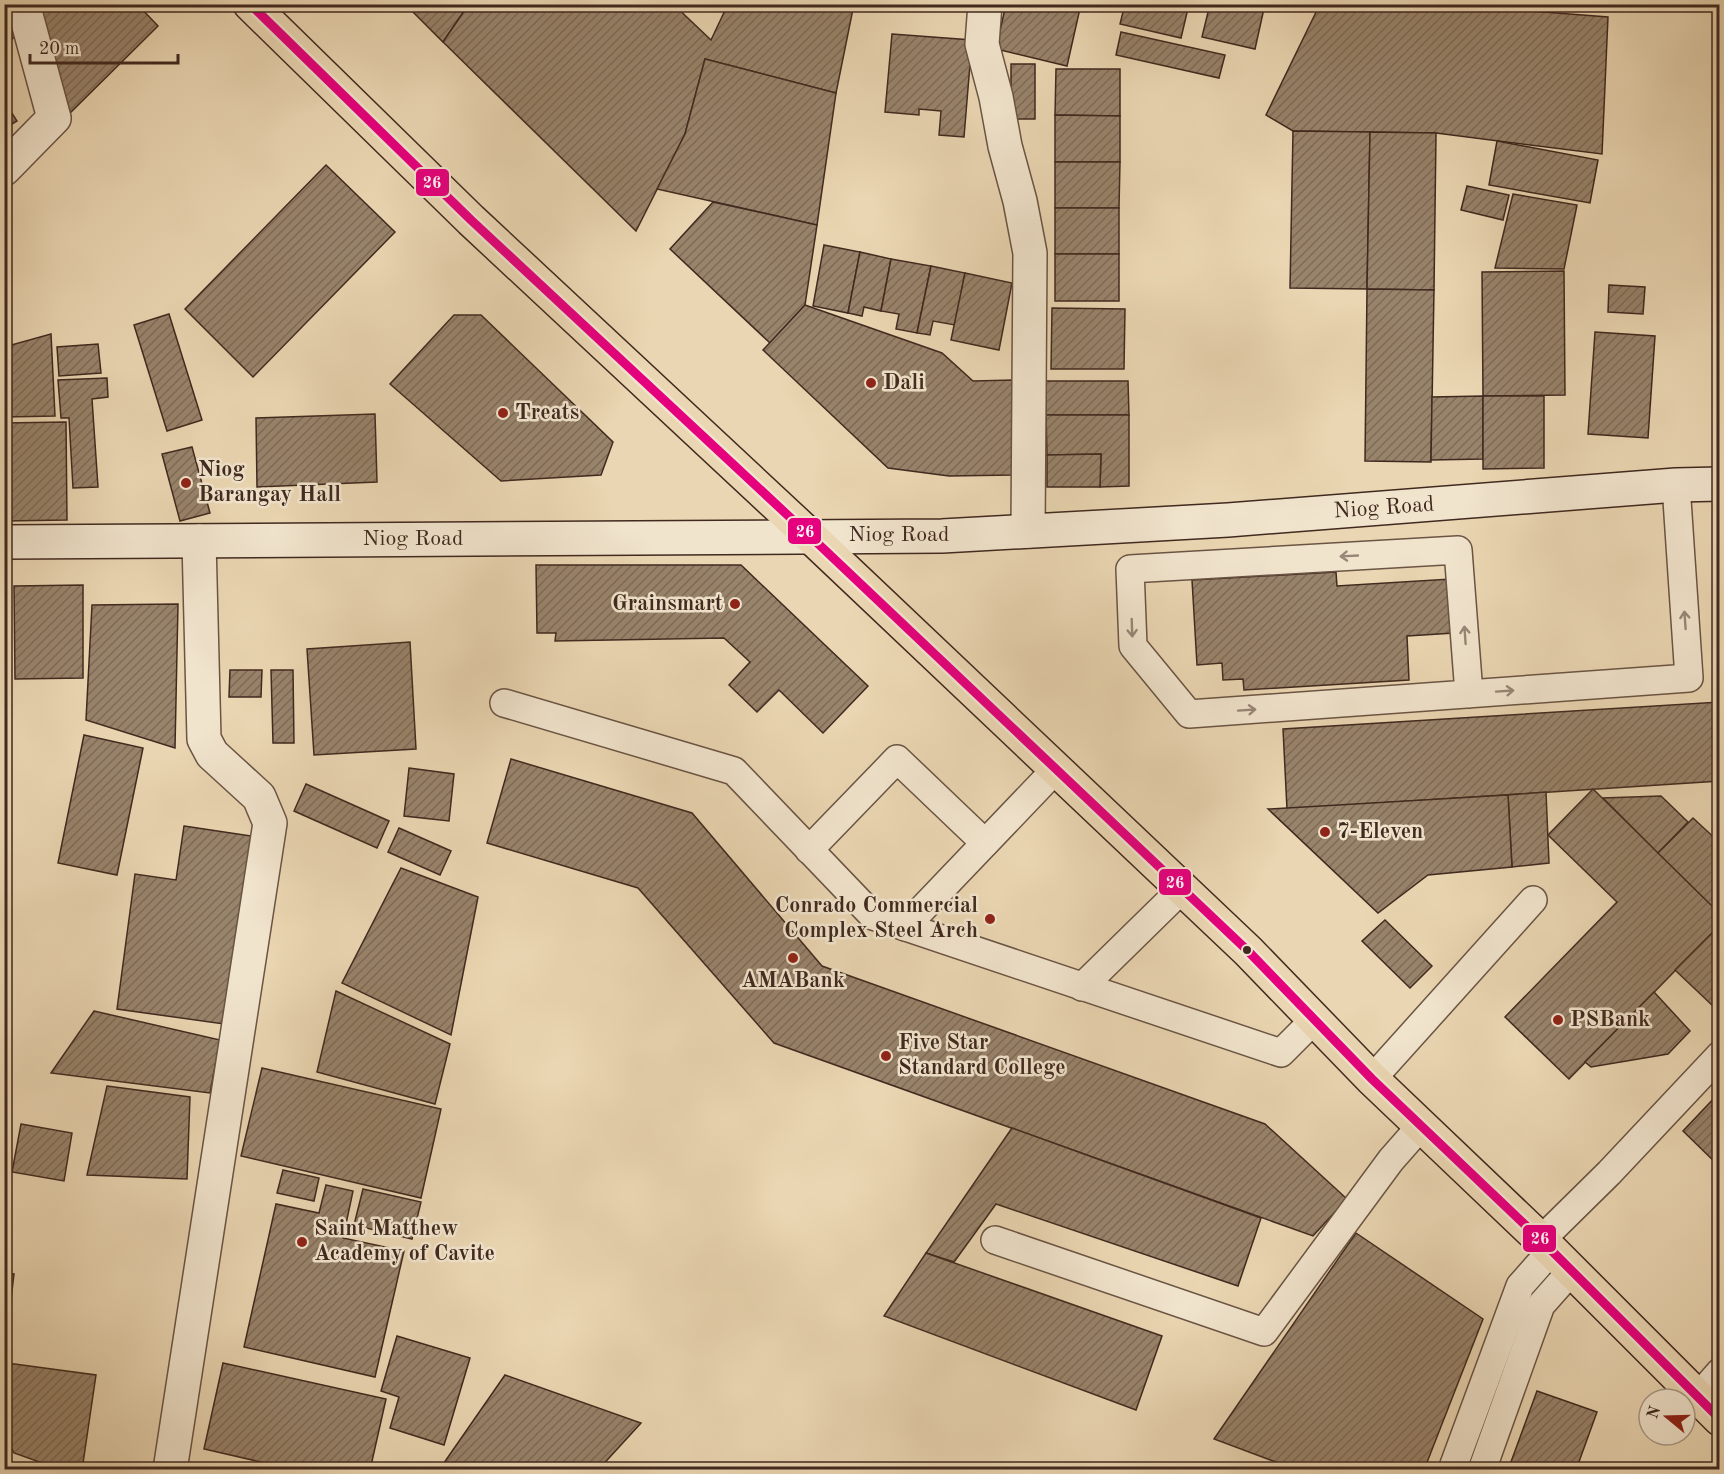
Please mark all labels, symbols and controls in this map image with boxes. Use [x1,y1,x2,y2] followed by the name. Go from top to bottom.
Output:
[30,27,178,65] scale bar
[39,40,79,58] text: 20 m
[415,168,450,197] line badge: 26
[423,176,441,192] text: 26
[883,372,925,394] place label: Dali
[864,376,878,390] marker: Dali
[515,402,579,424] place label: Treats
[496,406,510,420] marker: Treats
[198,459,341,506] place label: Niog Barangay Hall
[179,476,193,490] marker: Niog Barangay Hall
[1333,494,1435,522] street label: Niog Road
[787,517,822,545] line badge: 26
[849,524,949,546] street label: Niog Road
[796,525,814,541] text: 26
[363,528,463,550] street label: Niog Road
[1340,551,1359,562] one-way arrow
[612,593,723,615] place label: Grainsmart
[728,597,742,611] marker: Grainsmart
[1679,610,1690,630] one-way arrow
[1127,617,1138,637] one-way arrow
[1459,626,1470,646] one-way arrow
[1494,686,1514,697] one-way arrow
[1237,704,1257,715] one-way arrow
[1337,821,1423,843] place label: 7-Eleven
[1318,825,1332,839] marker: 7-Eleven
[1158,868,1192,896] line badge: 26
[1166,876,1184,892] text: 26
[775,895,978,942] place label: Conrado Commercial Complex Steel Arch
[983,912,997,926] marker: Conrado Commercial Complex Steel Arch
[1241,944,1253,956] unlabelled marker
[786,951,800,965] marker: AMABank
[741,970,845,992] place label: AMABank
[1570,1009,1650,1031] place label: PSBank
[1551,1013,1565,1027] marker: PSBank
[898,1032,1066,1079] place label: Five Star Standard College
[879,1049,893,1063] marker: Five Star Standard College
[314,1218,495,1265] place label: Saint Matthew Academy of Cavite
[1522,1224,1557,1253] line badge: 26
[1531,1232,1549,1248] text: 26
[295,1235,309,1249] marker: Saint Matthew Academy of Cavite
[1637,1387,1697,1447] north arrow
[1645,1404,1665,1421] text: N

